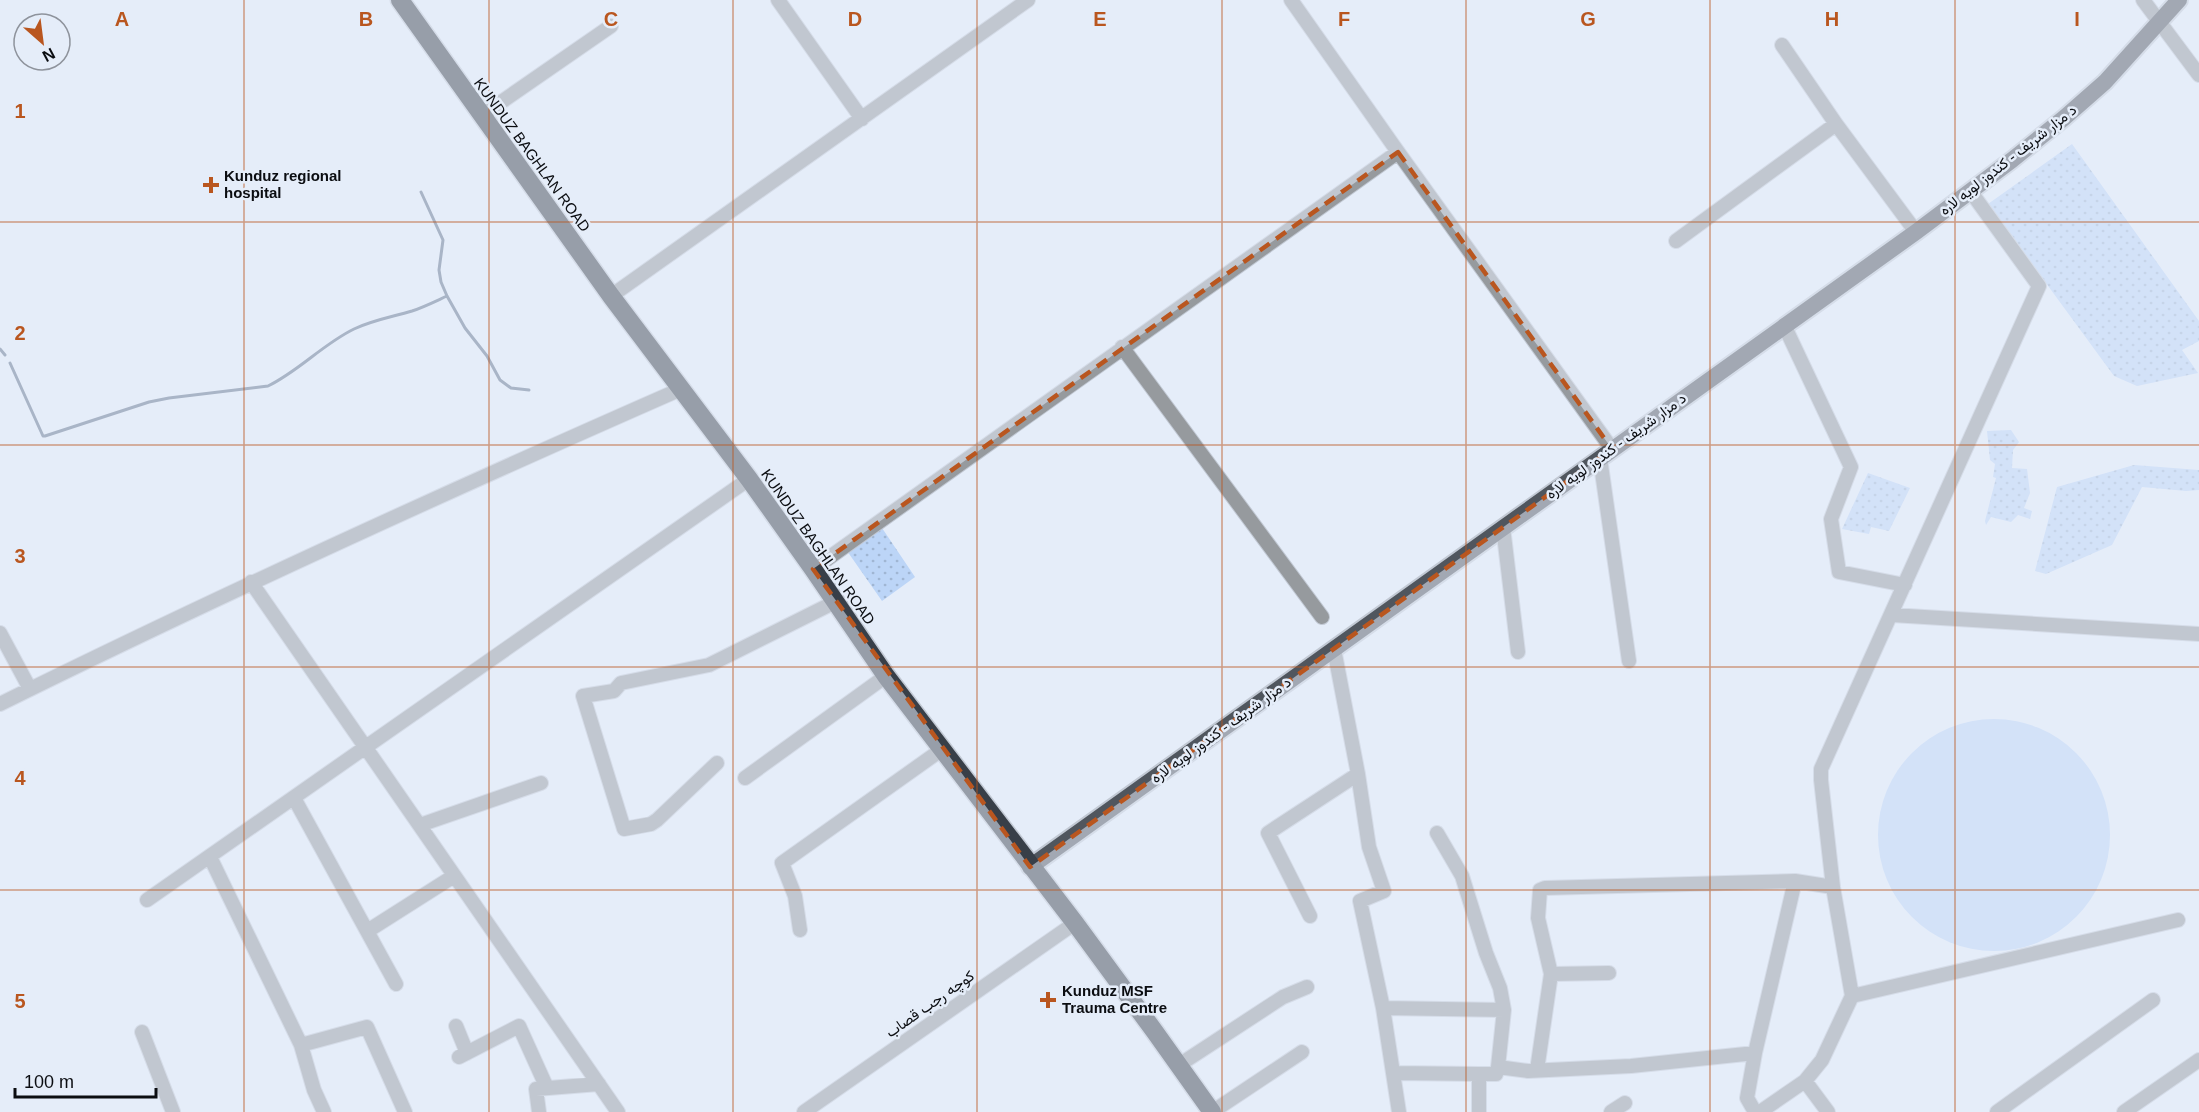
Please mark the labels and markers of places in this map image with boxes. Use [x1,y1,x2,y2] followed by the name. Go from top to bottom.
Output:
[224,167,342,201] place label: Kunduz regional hospital
[202,176,220,194] marker: Kunduz regional hospital
[1062,982,1167,1016] place label: Kunduz MSF Trauma Centre
[1039,991,1057,1009] marker: Kunduz MSF Trauma Centre

